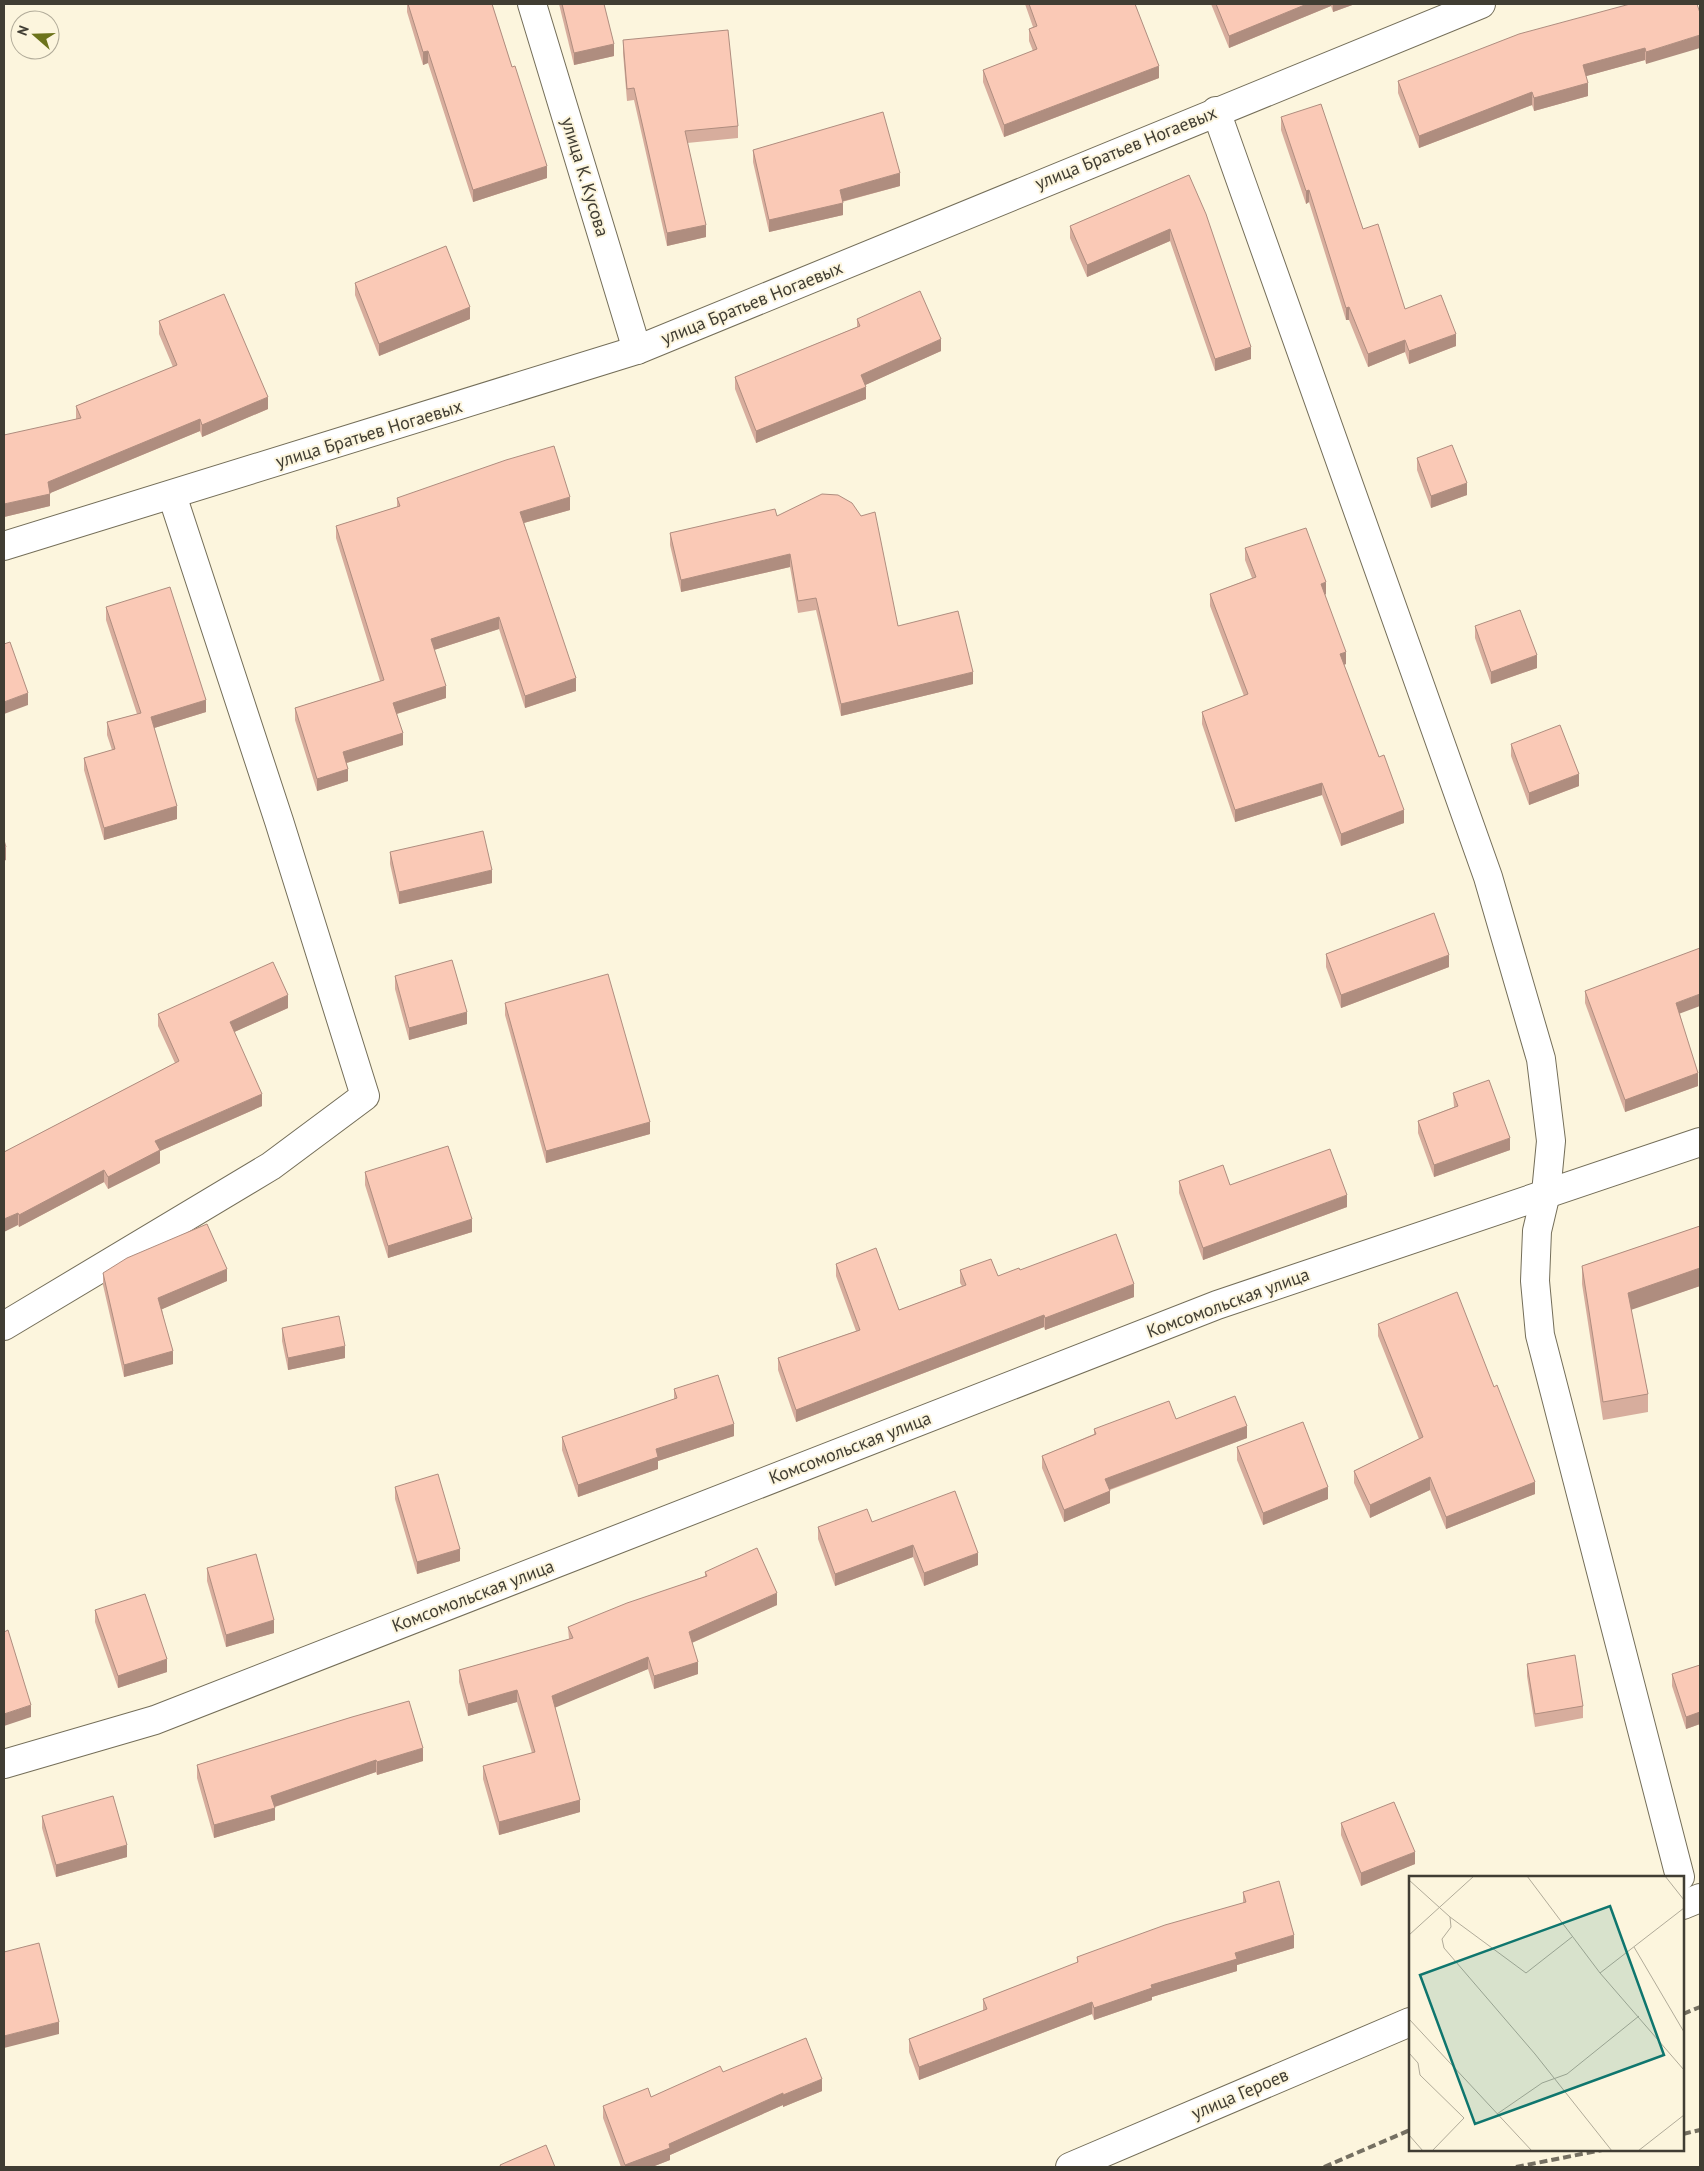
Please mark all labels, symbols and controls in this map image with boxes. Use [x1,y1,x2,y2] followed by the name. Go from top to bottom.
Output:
[10,10,60,60] north arrow
[13,23,33,38] text: N
[1032,101,1220,195] street label: улица Братьев Ногаевых
[556,114,615,239] street label: улица К. Кусова
[658,256,846,350] street label: улица Братьев Ногаевых
[273,394,465,473] street label: улица Братьев Ногаевых
[1143,1262,1312,1343] street label: Комсомольская улица
[766,1406,934,1489] street label: Комсомольская улица
[389,1554,557,1637] street label: Комсомольская улица
[1409,1876,1684,2151] inset map
[1188,2063,1292,2124] street label: улица Героев

